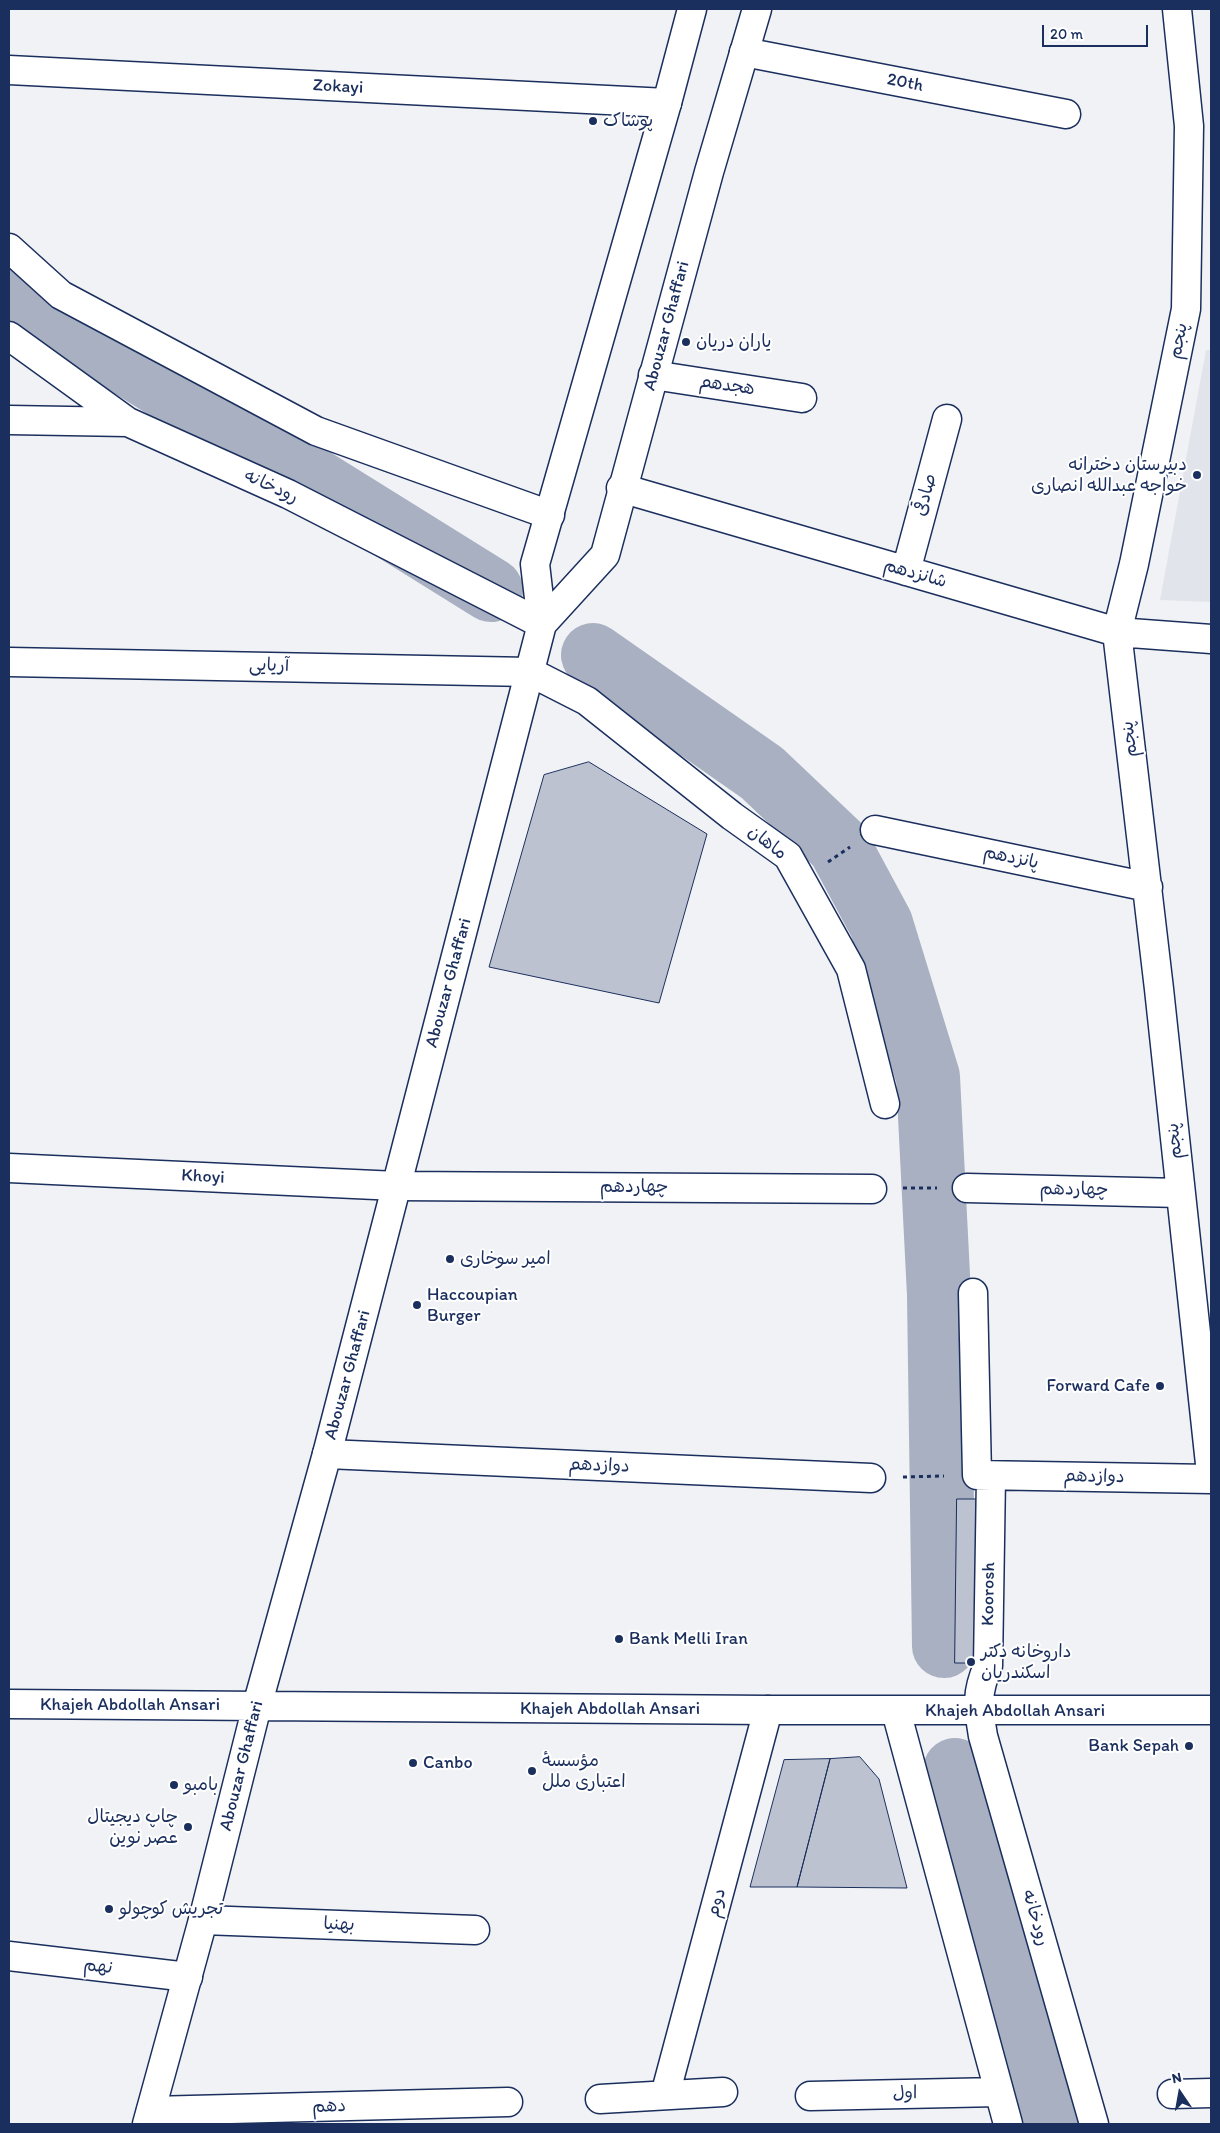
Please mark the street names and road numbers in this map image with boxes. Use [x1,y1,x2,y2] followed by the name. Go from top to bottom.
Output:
[885,69,925,97] street label: 20th
[312,75,364,99] street label: Zokayi
[639,259,695,393] street label: Abouzar Ghaffari
[1165,321,1193,361] street label: پنجم
[698,371,756,401] street label: هجدهم
[240,465,302,509] street label: رودخانه
[910,471,942,519] street label: صادقی
[881,555,949,593] street label: شانزدهم
[249,655,289,677] street label: آریایی
[1117,720,1143,758] street label: پنجم
[743,821,791,865] street label: ماهان
[981,842,1041,874] street label: پانزدهم
[421,916,477,1050] street label: Abouzar Ghaffari
[1162,1122,1188,1160] street label: پنجم
[181,1165,225,1189] street label: Khoyi
[600,1176,668,1198] street label: چهاردهم
[1039,1179,1109,1201] street label: چهاردهم
[320,1308,376,1442] street label: Abouzar Ghaffari
[568,1454,630,1478] street label: دوازدهم
[1063,1466,1125,1488] street label: دوازدهم
[978,1562,1000,1626] street label: Koorosh
[40,1694,220,1716] street label: Khajeh Abdollah Ansari
[520,1698,700,1720] street label: Khajeh Abdollah Ansari
[215,1699,269,1833] street label: Abouzar Ghaffari
[925,1700,1105,1722] street label: Khajeh Abdollah Ansari
[703,1886,731,1920] street label: دوم
[1017,1887,1053,1949] street label: رودخانه
[323,1914,355,1936] street label: بهنیا
[82,1954,114,1980] street label: نهم
[892,2083,918,2105] street label: اول
[312,2096,346,2118] street label: دهم

